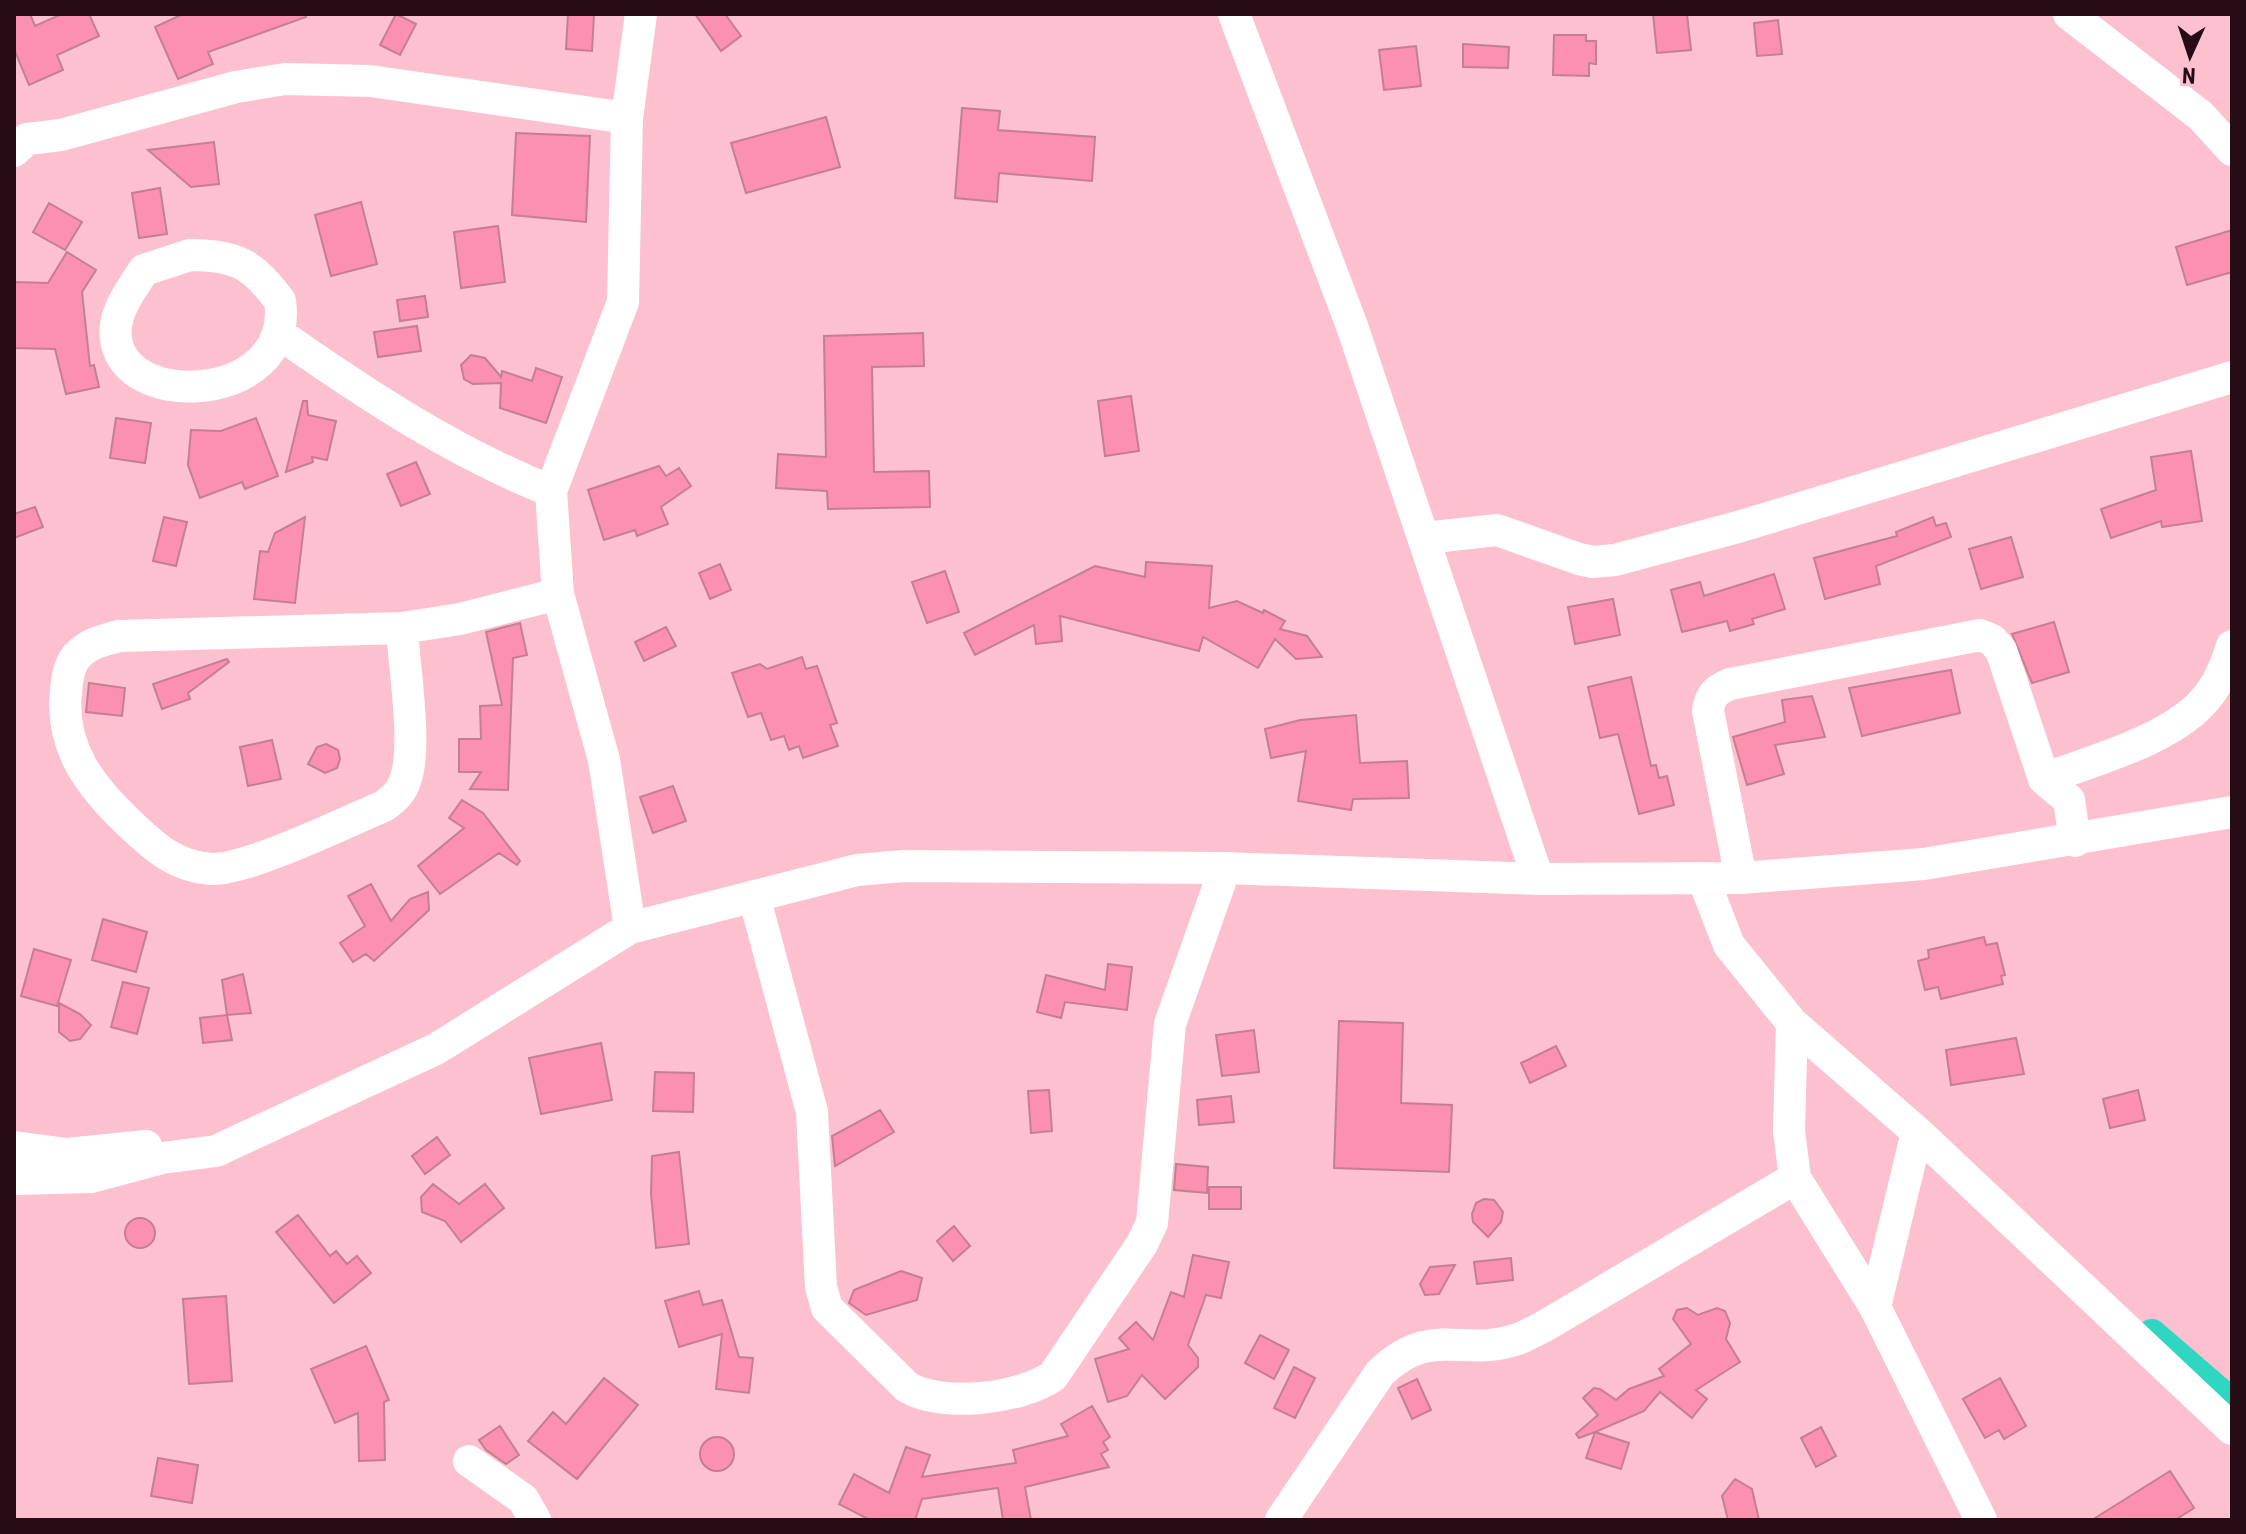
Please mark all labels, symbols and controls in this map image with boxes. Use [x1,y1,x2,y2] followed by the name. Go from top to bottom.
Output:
[2150,16,2230,96] north arrow
[2182,63,2196,88] text: N

